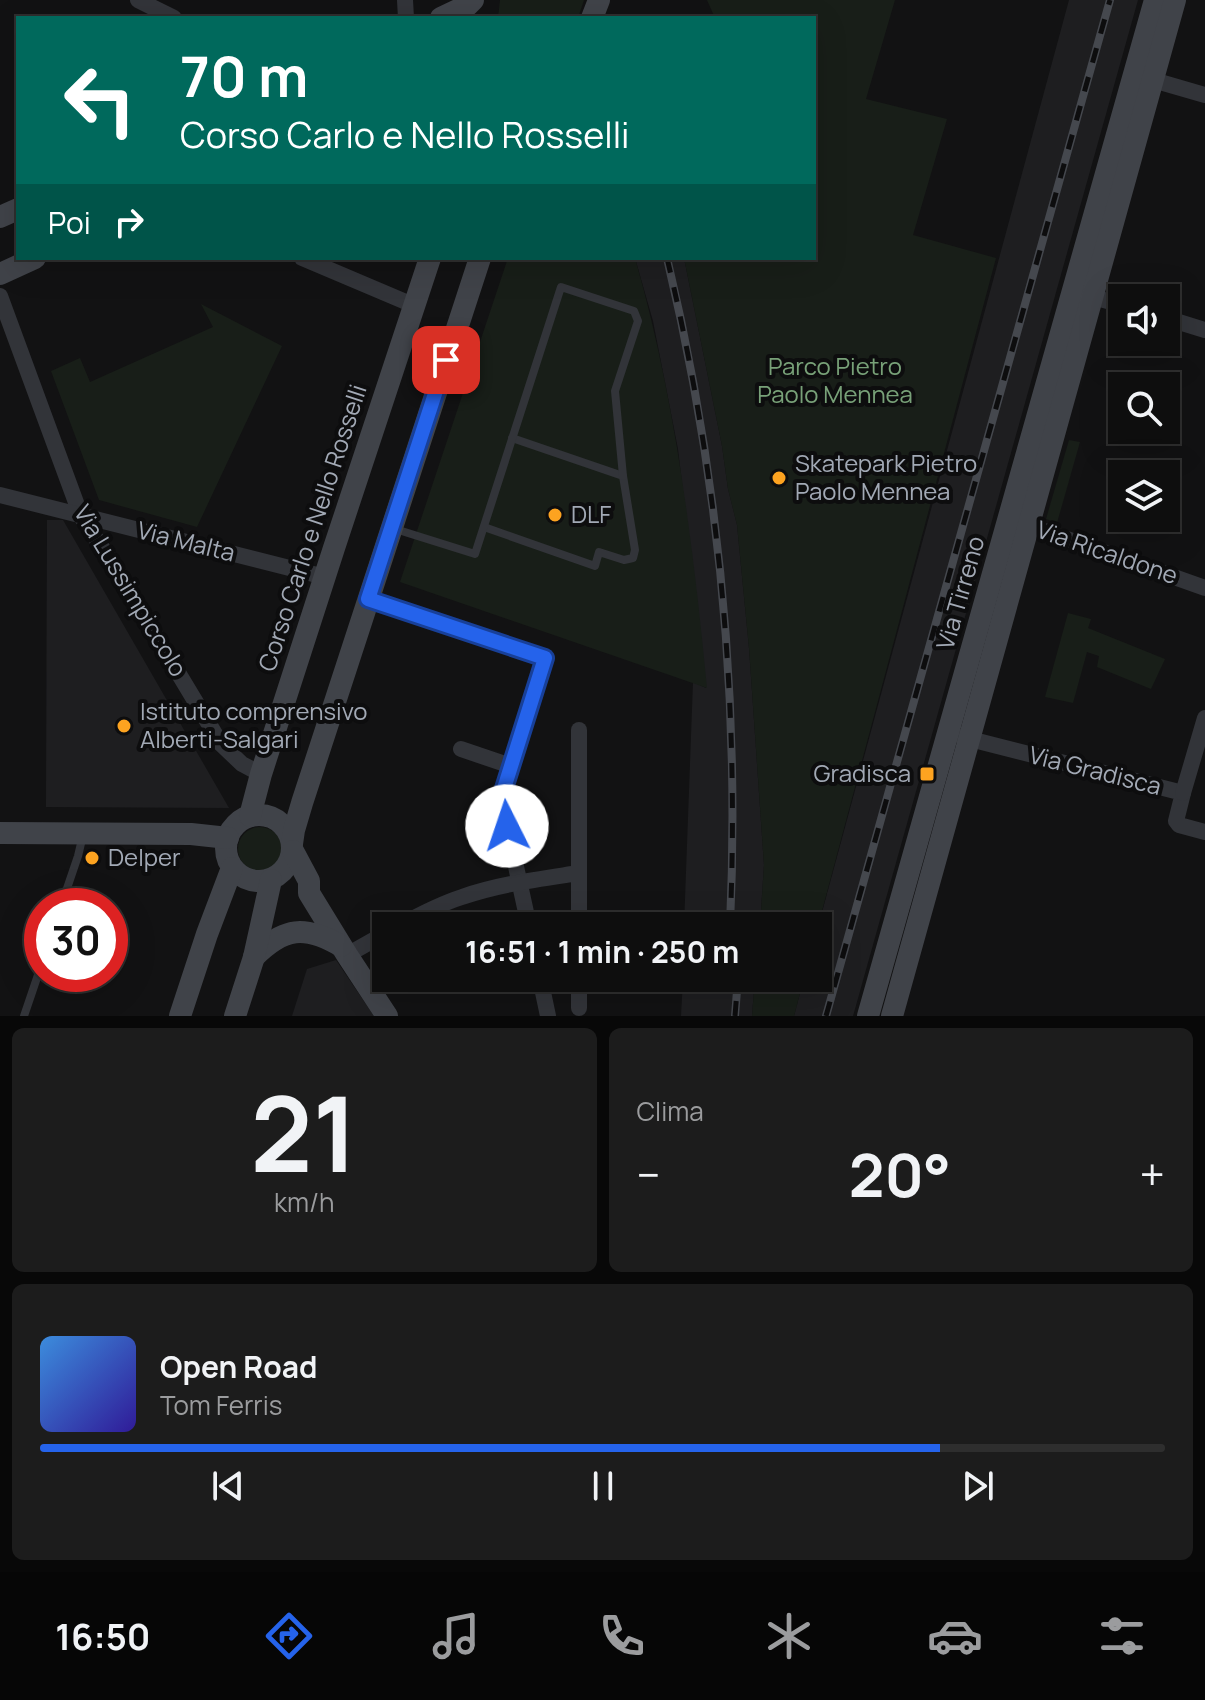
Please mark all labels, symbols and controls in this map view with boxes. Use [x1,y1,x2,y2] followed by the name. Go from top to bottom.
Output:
[180,37,308,114] text: 70 m
[48,48,152,152] icon: left
[180,110,629,159] text: Corso Carlo e Nello Rosselli
[107,200,151,244] icon: right
[48,202,91,243] text: Poi
[1108,284,1180,532] map controls
[1108,284,1180,356] button: sound
[412,326,480,394] pin
[424,338,468,382] icon: arrive
[757,349,913,410] park label: Parco Pietro Paolo Mennea
[1108,372,1180,444] button: search
[250,380,374,675] street label: Corso Carlo e Nello Rosselli
[795,446,977,507] place label: Skatepark Pietro Paolo Mennea
[1108,460,1180,532] button: layers
[770,469,788,487] marker: Skatepark Pietro Paolo Mennea
[571,497,611,530] place label: DLF
[67,498,196,682] street label: Via Lussimpiccolo
[546,506,564,524] marker: DLF
[134,512,239,569] street label: Via Malta
[1033,512,1182,591] street label: Via Ricaldone
[928,532,992,653] street label: Via Tirreno
[140,694,368,755] place label: Istituto comprensivo Alberti-Salgari
[115,717,133,735] marker: Istituto comprensivo Alberti-Salgari
[1026,737,1165,802] street label: Via Gradisca
[814,756,911,789] place label: Gradisca
[918,765,936,783] marker: Gradisca
[465,784,549,868] position arrow
[108,840,181,873] place label: Delper
[83,849,101,867] marker: Delper
[24,888,128,992] speed limit sign: 30
[465,931,739,972] text: 16:51 · 1 min · 250 m
[251,1061,358,1203] text: 21
[637,1093,704,1129] text: Clima
[849,1133,951,1215] text: 20°
[637,1144,660,1204] text: −
[1140,1144,1165,1204] text: +
[274,1184,334,1220] text: km/h
[160,1346,317,1387] text: Open Road
[160,1387,282,1423] text: Tom Ferris
[206,1464,250,1508] icon: previous
[581,1464,625,1508] icon: pause
[956,1464,1000,1508] icon: next
[261,1608,317,1664] icon: directions
[428,1608,484,1664] icon: music
[594,1608,650,1664] icon: phone
[761,1608,817,1664] icon: climate
[927,1608,983,1664] icon: car
[1094,1608,1150,1664] icon: filters
[55,1612,151,1661] text: 16:50

